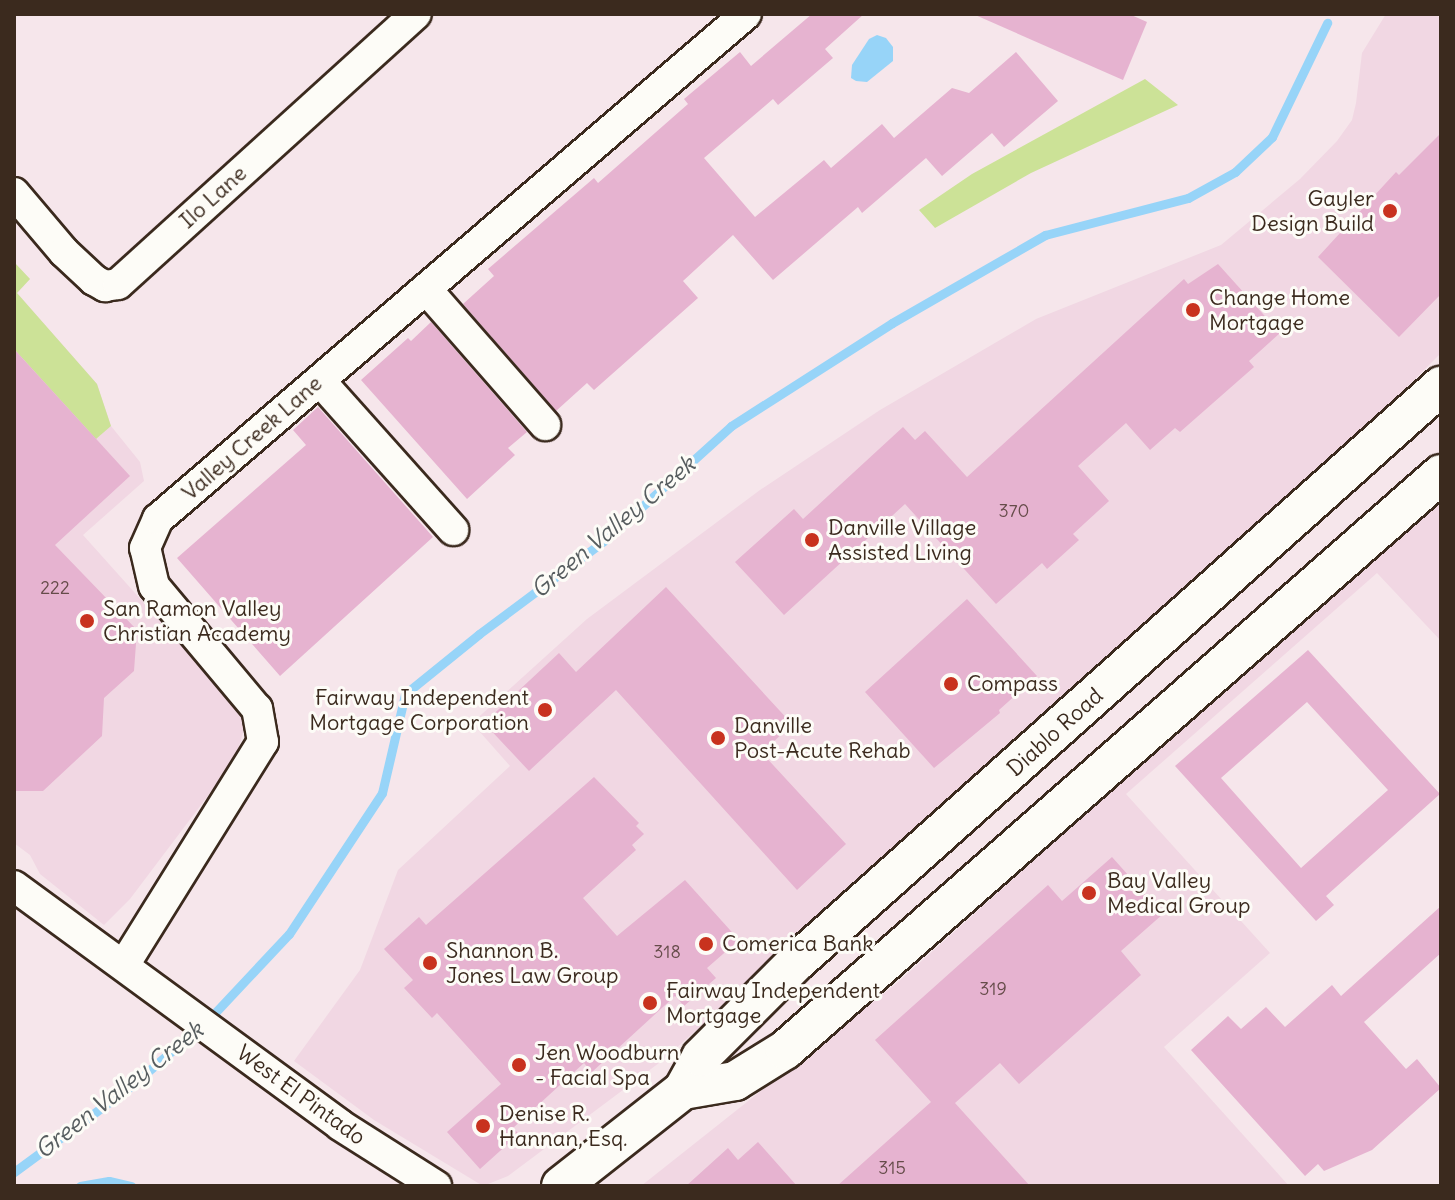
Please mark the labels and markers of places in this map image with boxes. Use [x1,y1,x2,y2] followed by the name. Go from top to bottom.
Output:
[1251,185,1374,236] place label: Gayler Design Build
[1381,202,1399,220] marker: Gayler Design Build
[1209,284,1350,336] place label: Change Home Mortgage
[1184,301,1202,319] marker: Change Home Mortgage
[828,514,976,566] place label: Danville Village Assisted Living
[803,531,821,549] marker: Danville Village Assisted Living
[103,595,291,646] place label: San Ramon Valley Christian Academy
[78,612,96,630] marker: San Ramon Valley Christian Academy
[967,671,1058,697] place label: Compass
[942,675,960,693] marker: Compass
[309,684,529,736] place label: Fairway Independent Mortgage Corporation
[536,701,554,719] marker: Fairway Independent Mortgage Corporation
[734,712,911,764] place label: Danville Post-Acute Rehab
[709,729,727,747] marker: Danville Post-Acute Rehab
[1107,867,1251,918] place label: Bay Valley Medical Group
[1078,882,1100,904] marker: Bay Valley Medical Group
[722,931,873,957] place label: Comerica Bank
[697,935,715,953] marker: Comerica Bank
[446,937,619,988] place label: Shannon B. Jones Law Group
[421,954,439,972] marker: Shannon B. Jones Law Group
[666,977,880,1028] place label: Fairway Independent Mortgage
[641,994,659,1012] marker: Fairway Independent Mortgage
[535,1039,680,1090] place label: Jen Woodburn - Facial Spa
[510,1056,528,1074] marker: Jen Woodburn - Facial Spa
[499,1100,628,1152] place label: Denise R. Hannan, Esq.
[474,1117,492,1135] marker: Denise R. Hannan, Esq.

